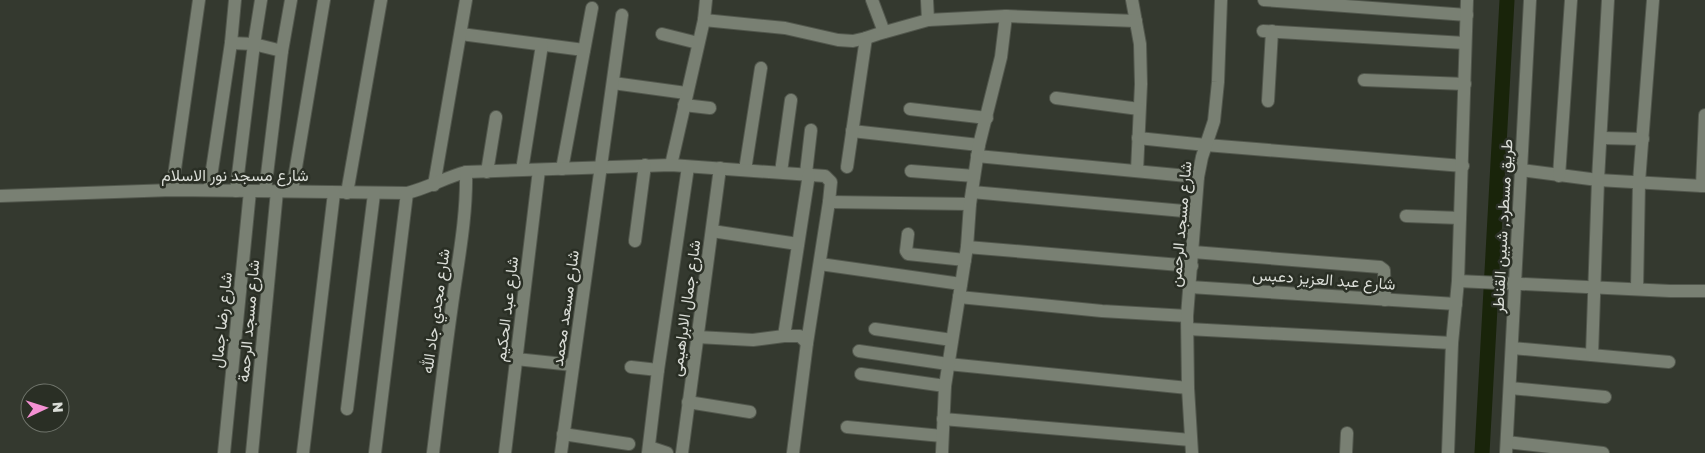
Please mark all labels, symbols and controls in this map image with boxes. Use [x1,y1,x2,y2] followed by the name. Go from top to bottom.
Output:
[1487,138,1518,315] street label: طريق مسطرد, شبين القناطر
[1165,160,1197,288] street label: شارع مسجد الرحمن
[161,165,309,187] street label: شارع مسجد نور الاسلام
[666,239,706,378] street label: شارع جمال الابراهيمى
[416,247,458,375] street label: شارع مجدي جاد الله
[547,249,585,368] street label: شارع مسعد محمد
[490,255,524,363] street label: شارع عبد الحكيم
[233,259,265,383] street label: شارع مسجد الرحمة
[1252,264,1396,296] street label: شارع عبد العزيز دعبس
[206,271,238,369] street label: شارع رضا جمال
[20,383,70,433] north arrow
[50,401,67,413] text: N

